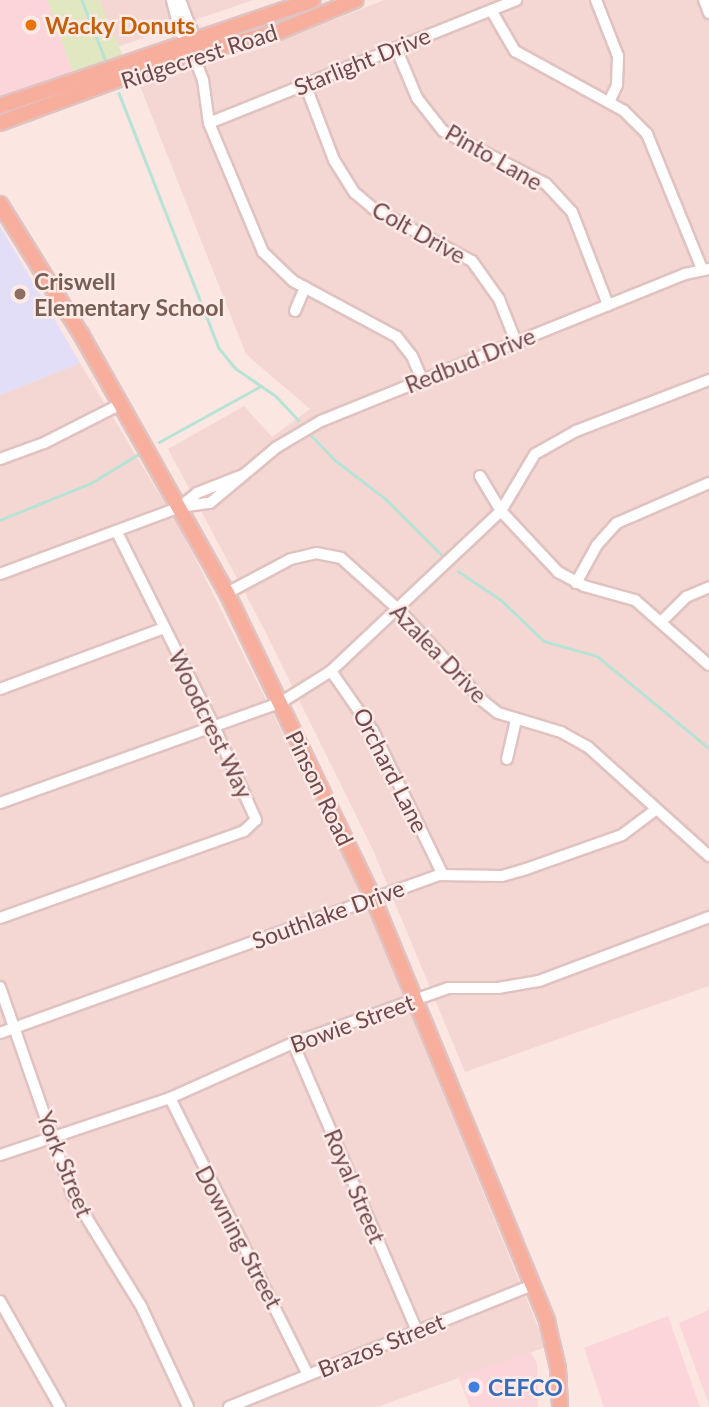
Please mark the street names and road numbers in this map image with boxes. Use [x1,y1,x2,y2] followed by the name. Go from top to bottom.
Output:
[117,18,281,94] street label: Ridgecrest Road
[290,21,434,101] street label: Starlight Drive
[441,118,547,196] street label: Pinto Lane
[367,195,471,269] street label: Colt Drive
[401,321,539,399] street label: Redbud Drive
[385,598,493,708] street label: Azalea Drive
[163,645,259,803] street label: Woodcrest Way
[348,703,434,837] street label: Orchard Lane
[280,726,360,850] street label: Pinson Road
[248,874,408,954] street label: Southlake Drive
[286,988,418,1058] street label: Bowie Street
[31,1107,99,1221] street label: York Street
[319,1125,391,1247] street label: Royal Street
[190,1161,288,1313] street label: Downing Street
[314,1307,448,1383] street label: Brazos Street

